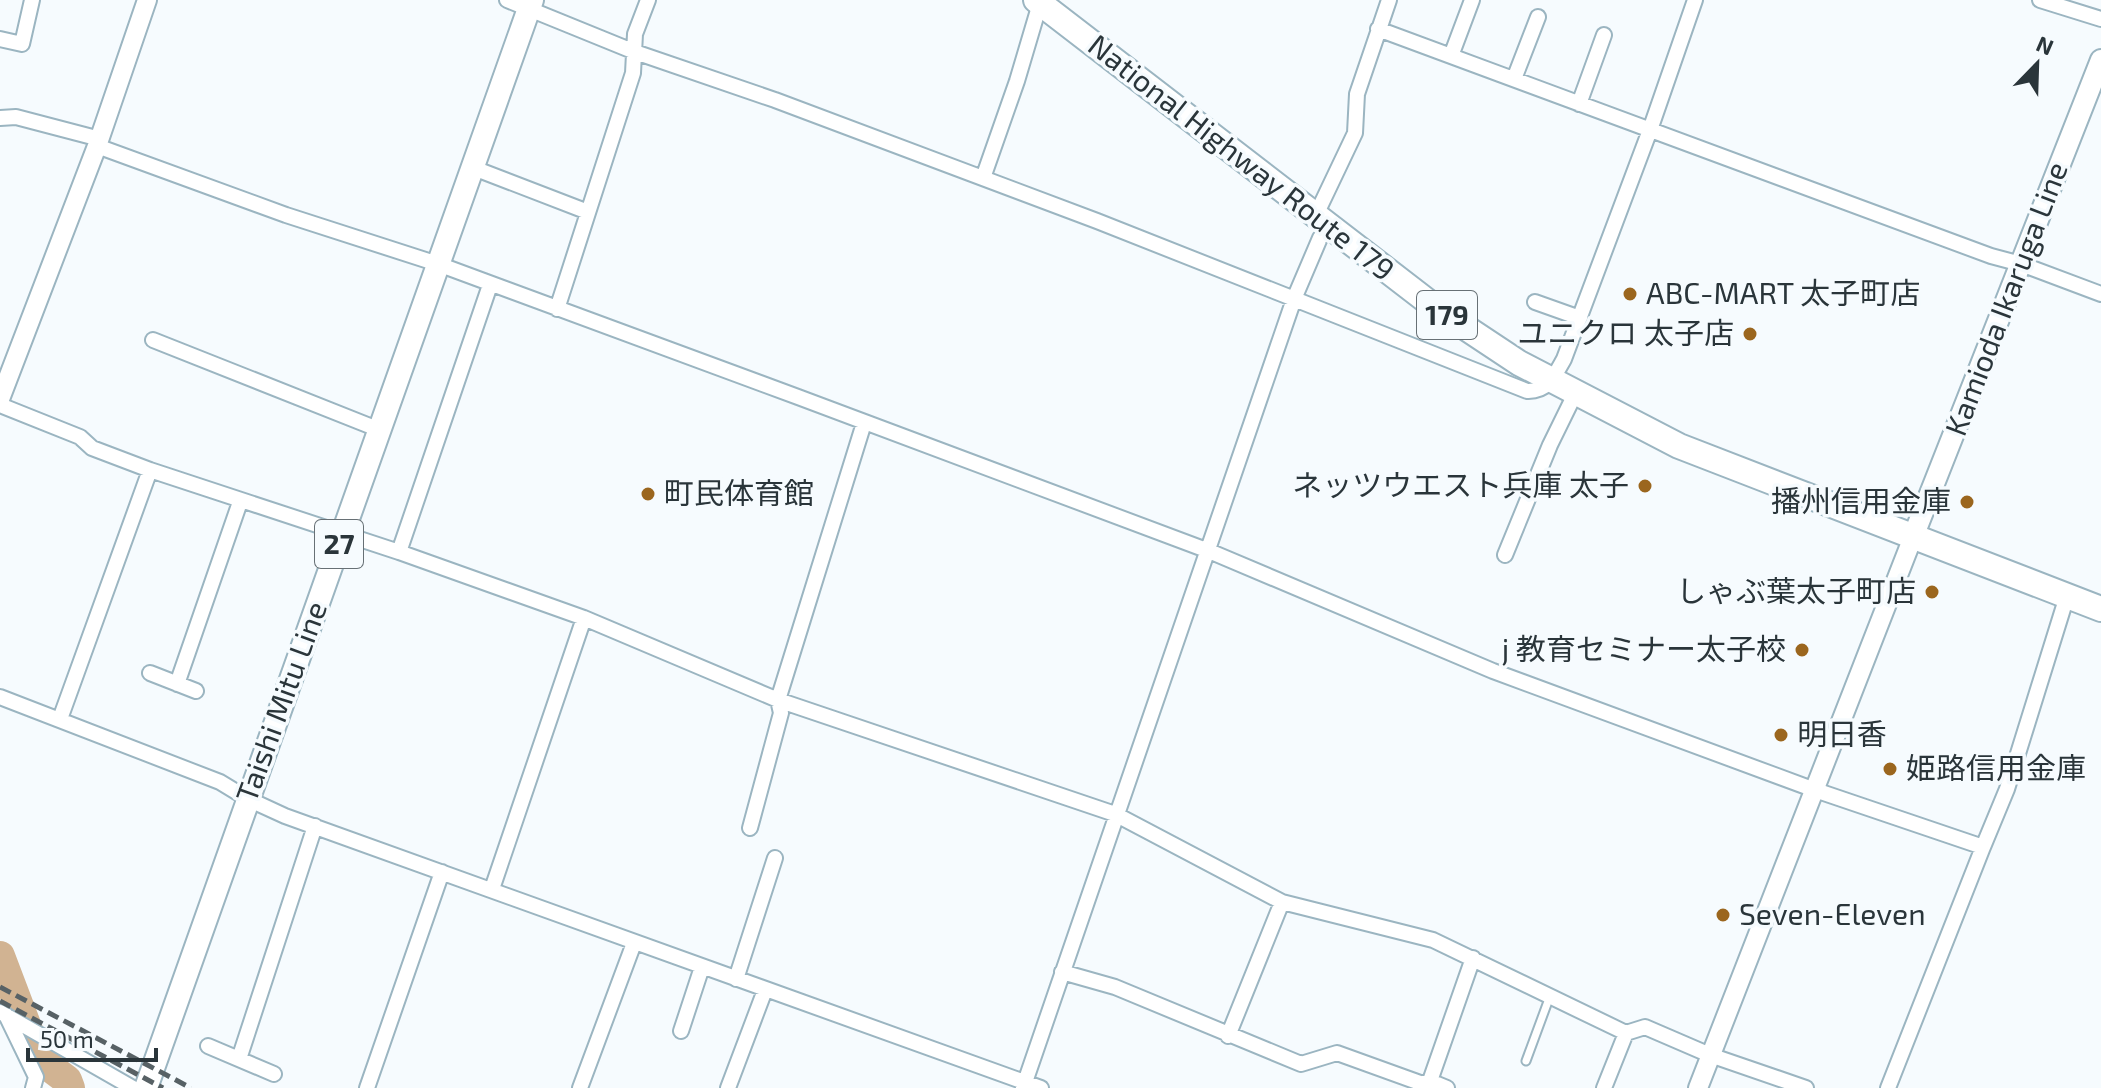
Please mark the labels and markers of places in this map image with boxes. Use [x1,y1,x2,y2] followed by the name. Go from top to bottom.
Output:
[1646,274,1920,310] place label: ABC-MART 太子町店
[1621,285,1639,303] marker: ABC-MART 太子町店
[1517,314,1734,350] place label: ユニクロ 太子店
[1741,325,1759,343] marker: ユニクロ 太子店
[1292,466,1629,502] place label: ネッツウエスト兵庫 太子
[664,474,814,510] place label: 町民体育館
[1636,477,1654,495] marker: ネッツウエスト兵庫 太子
[1771,482,1951,518] place label: 播州信用金庫
[639,485,657,503] marker: 町民体育館
[1958,493,1976,511] marker: 播州信用金庫
[1676,572,1916,608] place label: しゃぶ葉太子町店
[1923,583,1941,601] marker: しゃぶ葉太子町店
[1502,630,1786,666] place label: j 教育セミナー太子校
[1793,641,1811,659] marker: j 教育セミナー太子校
[1797,715,1887,751] place label: 明日香
[1772,726,1790,744] marker: 明日香
[1906,749,2086,785] place label: 姫路信用金庫
[1881,760,1899,778] marker: 姫路信用金庫
[1739,895,1926,931] place label: Seven-Eleven
[1714,906,1732,924] marker: Seven-Eleven

